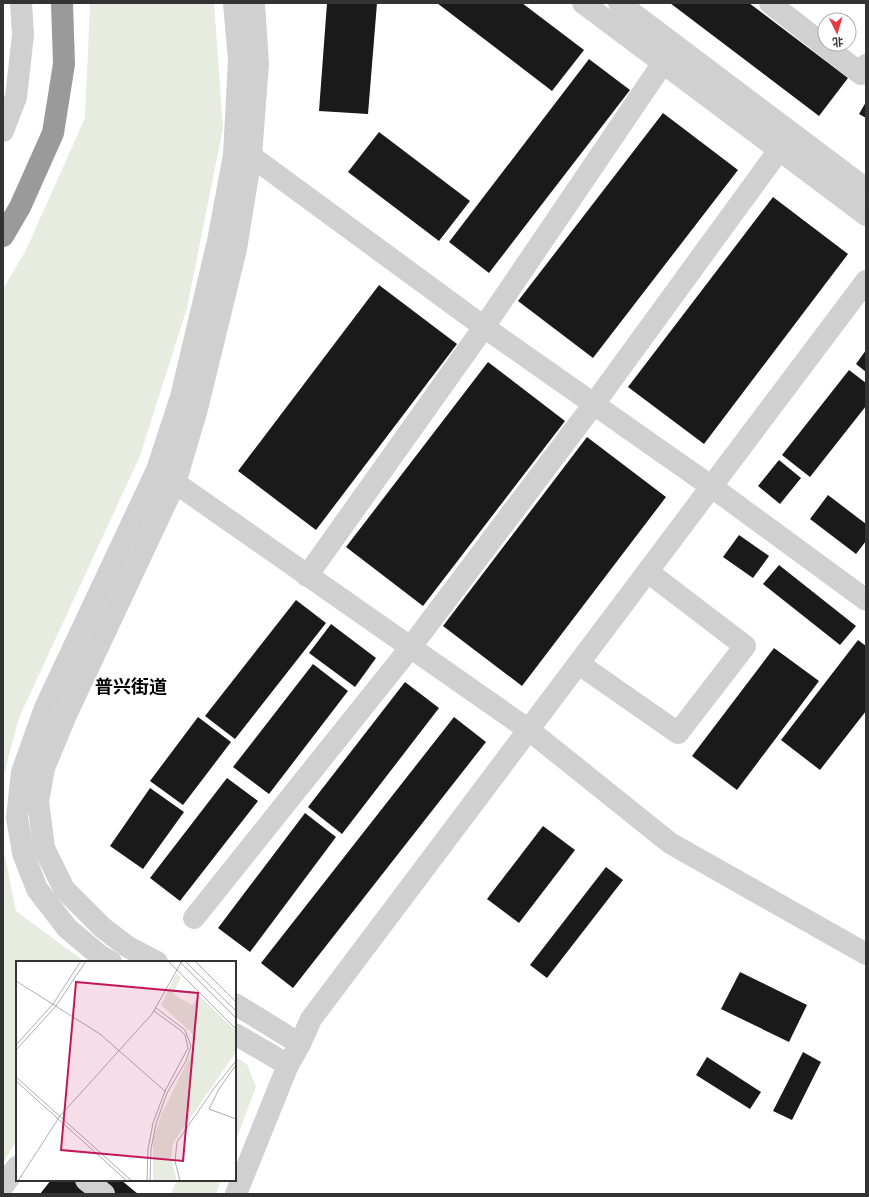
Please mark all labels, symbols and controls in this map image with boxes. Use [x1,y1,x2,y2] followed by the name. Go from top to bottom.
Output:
[817,12,857,52] north arrow
[832,35,844,48] text: 北
[95,676,167,698] district label: 普兴街道
[16,961,236,1181] inset map

